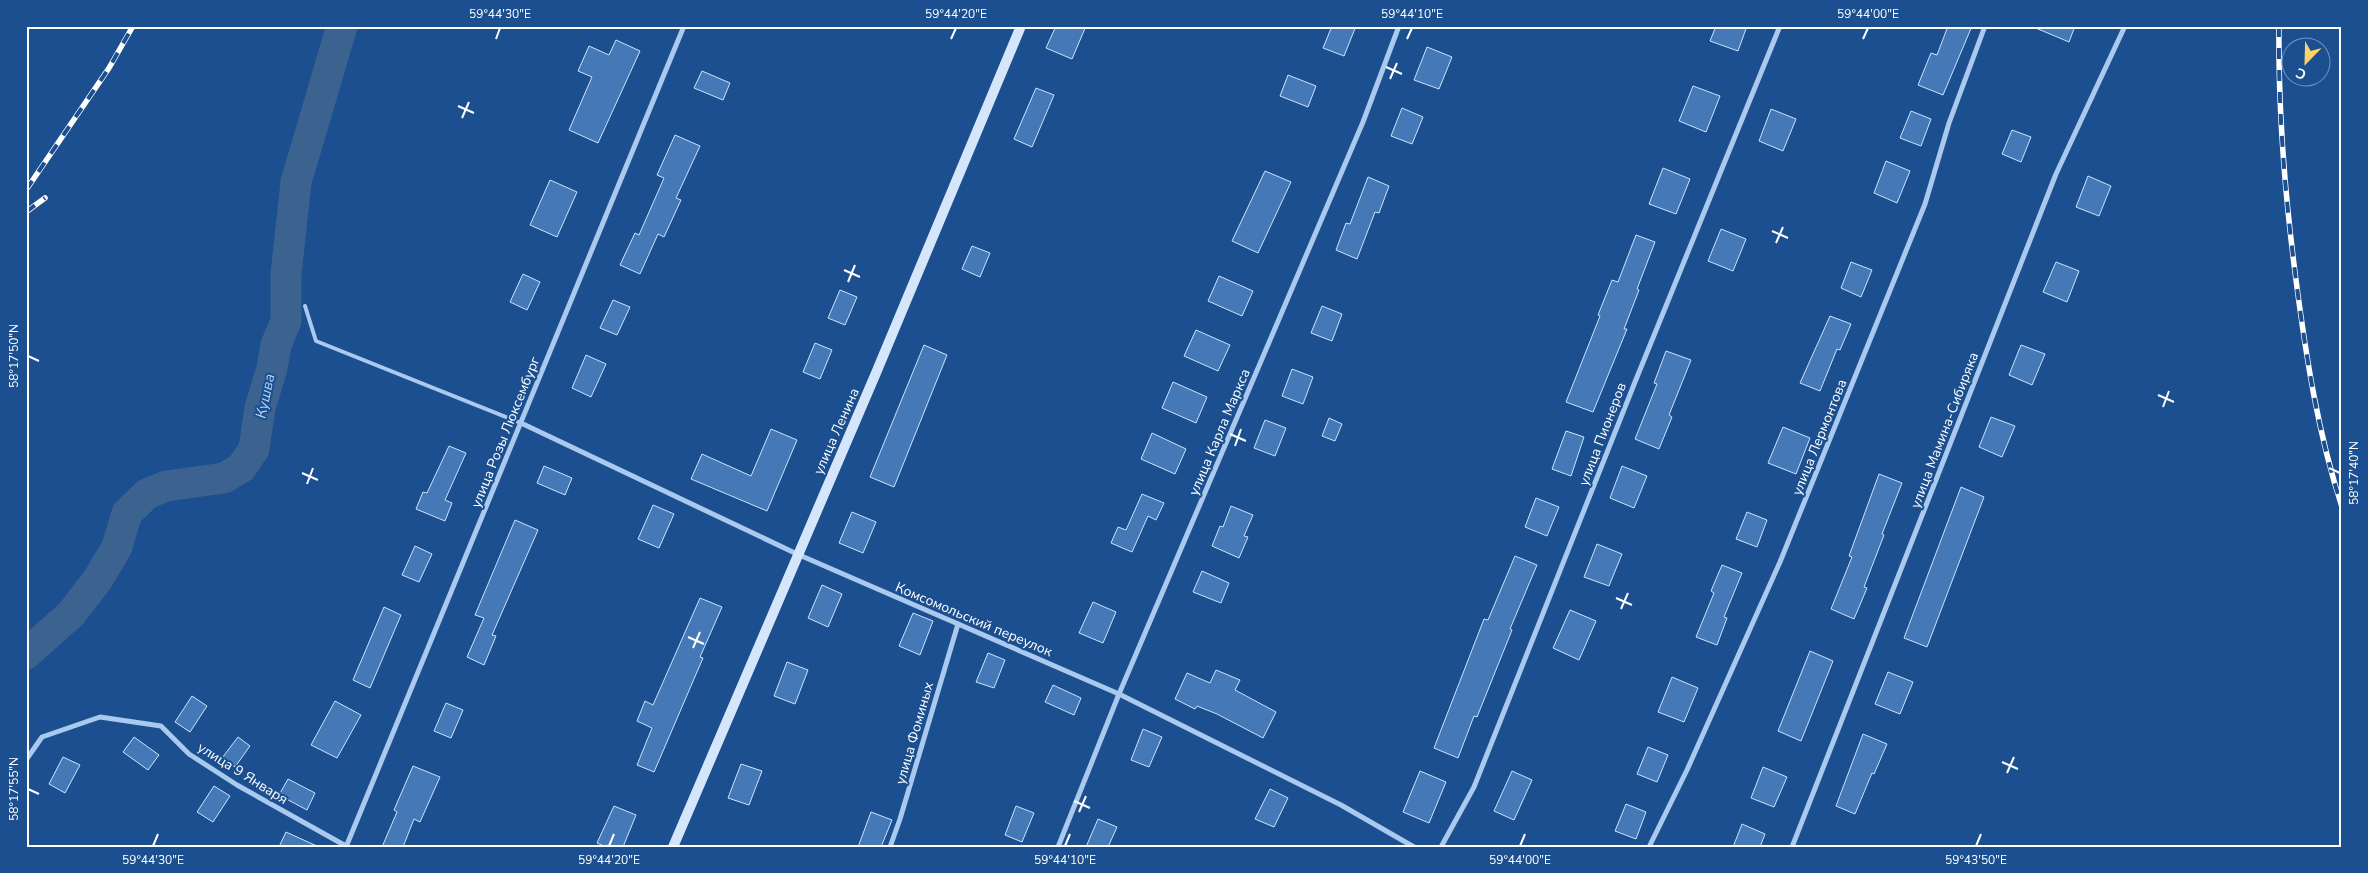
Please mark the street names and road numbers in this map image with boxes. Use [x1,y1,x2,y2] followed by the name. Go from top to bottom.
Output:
[1906,349,1983,511] street label: улица Мамина-Сибиряка
[466,354,545,511] street label: улица Розы Люксембург
[1184,366,1255,498] street label: улица Карла Маркса
[1788,376,1851,498] street label: улица Лермонтова
[1574,380,1631,488] street label: улица Пионеров
[809,385,864,477] street label: улица Ленина
[892,578,1056,661] street label: Комсомольский переулок
[891,679,938,787] street label: улица Фоминых
[194,738,292,809] street label: улица 9 Января

